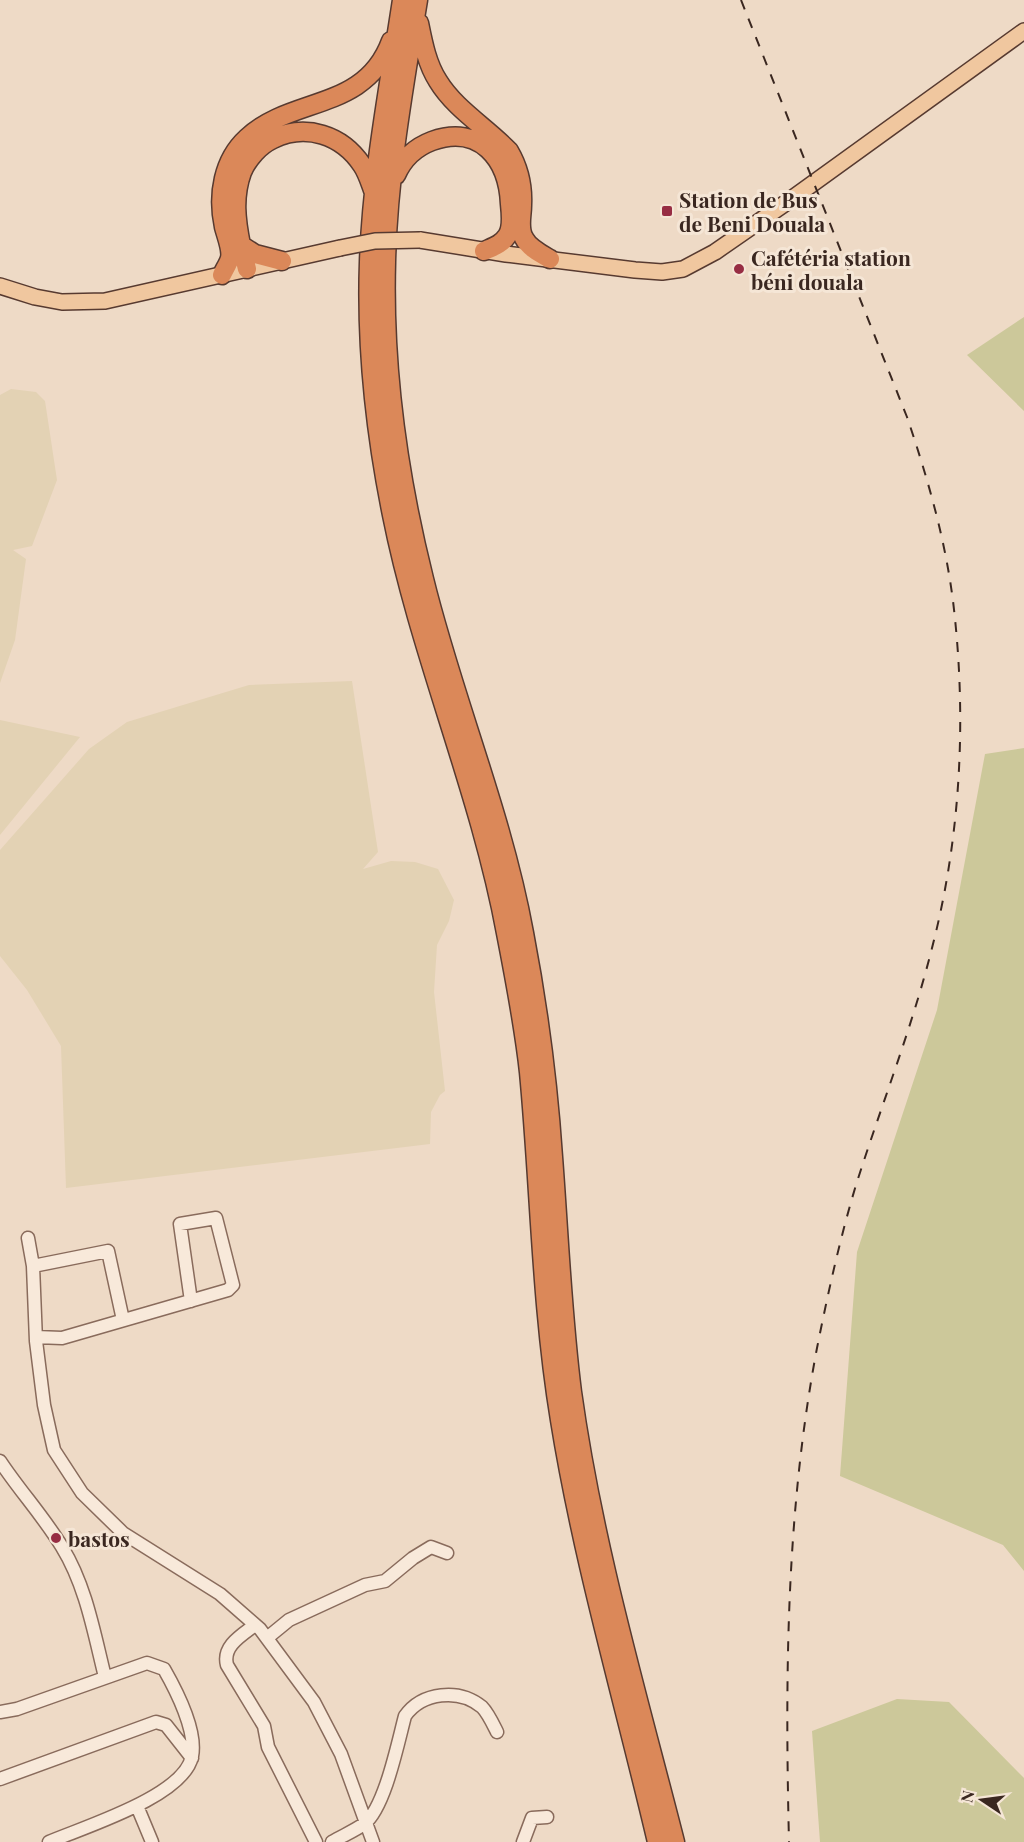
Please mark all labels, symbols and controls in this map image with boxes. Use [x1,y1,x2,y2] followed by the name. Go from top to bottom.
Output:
[679,185,825,237] place label: Station de Bus de Beni Douala
[660,204,674,218] marker: Station de Bus de Beni Douala
[751,243,911,295] place label: Cafétéria station béni douala
[732,262,746,276] marker: Cafétéria station béni douala
[68,1524,130,1552] place label: bastos
[49,1531,63,1545] marker: bastos
[952,1770,1012,1830] north arrow
[955,1788,979,1805] text: N

